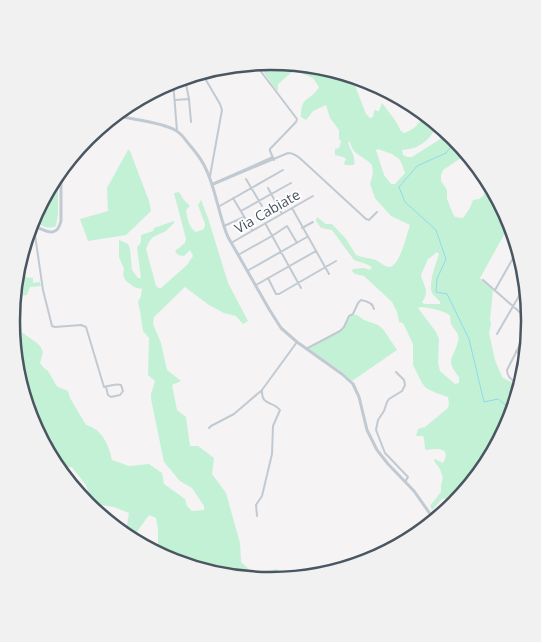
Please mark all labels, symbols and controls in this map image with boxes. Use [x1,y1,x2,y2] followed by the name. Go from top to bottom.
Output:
[231,185,303,237] street label: Via Cabiate

